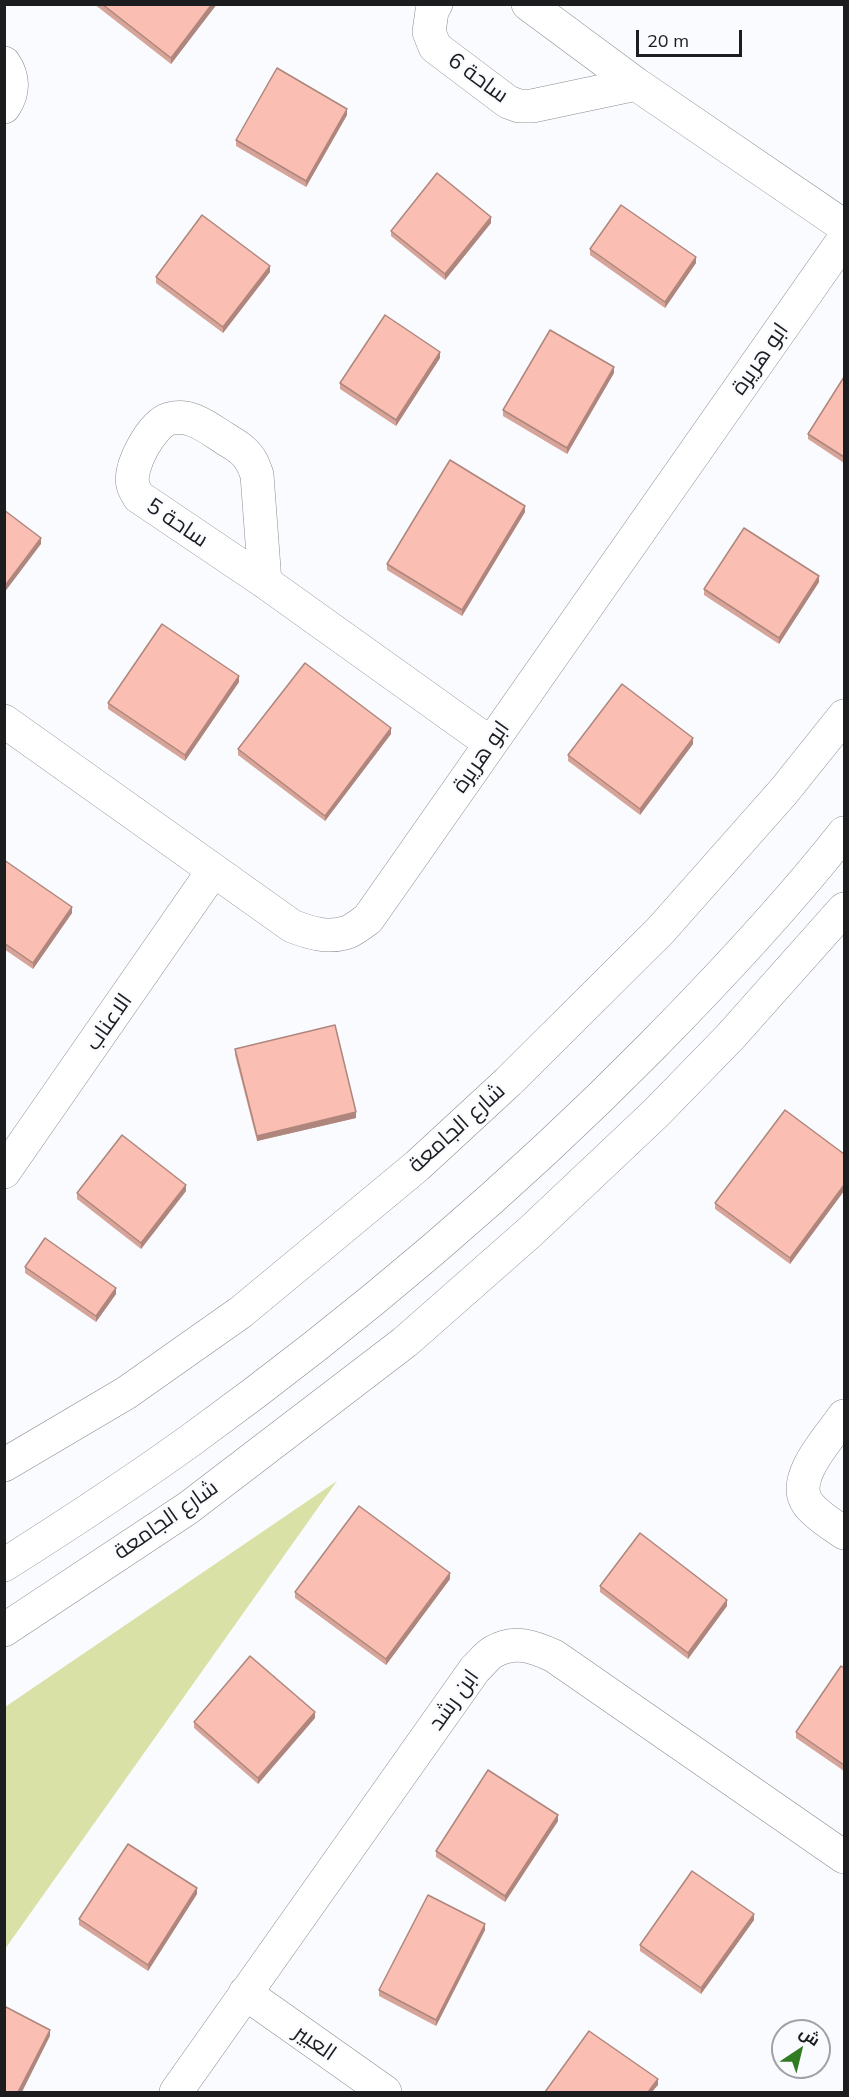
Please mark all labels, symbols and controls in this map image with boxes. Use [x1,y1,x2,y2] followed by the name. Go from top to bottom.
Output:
[639,18,746,56] scale bar
[647,29,689,52] text: 20 m
[443,47,513,109] street label: ساحة 6
[726,318,794,400] street label: ابو هريرة
[141,493,213,553] street label: ساحة 5
[447,716,515,798] street label: ابو هريرة
[80,988,138,1056] street label: الاعناب
[403,1078,511,1178] street label: شارع الجامعة
[109,1475,223,1565] street label: شارع الجامعة
[423,1664,485,1736] street label: ابن رشد
[289,2019,341,2067] street label: العبير
[771,2019,831,2079] north arrow
[796,2022,824,2050] text: ش

